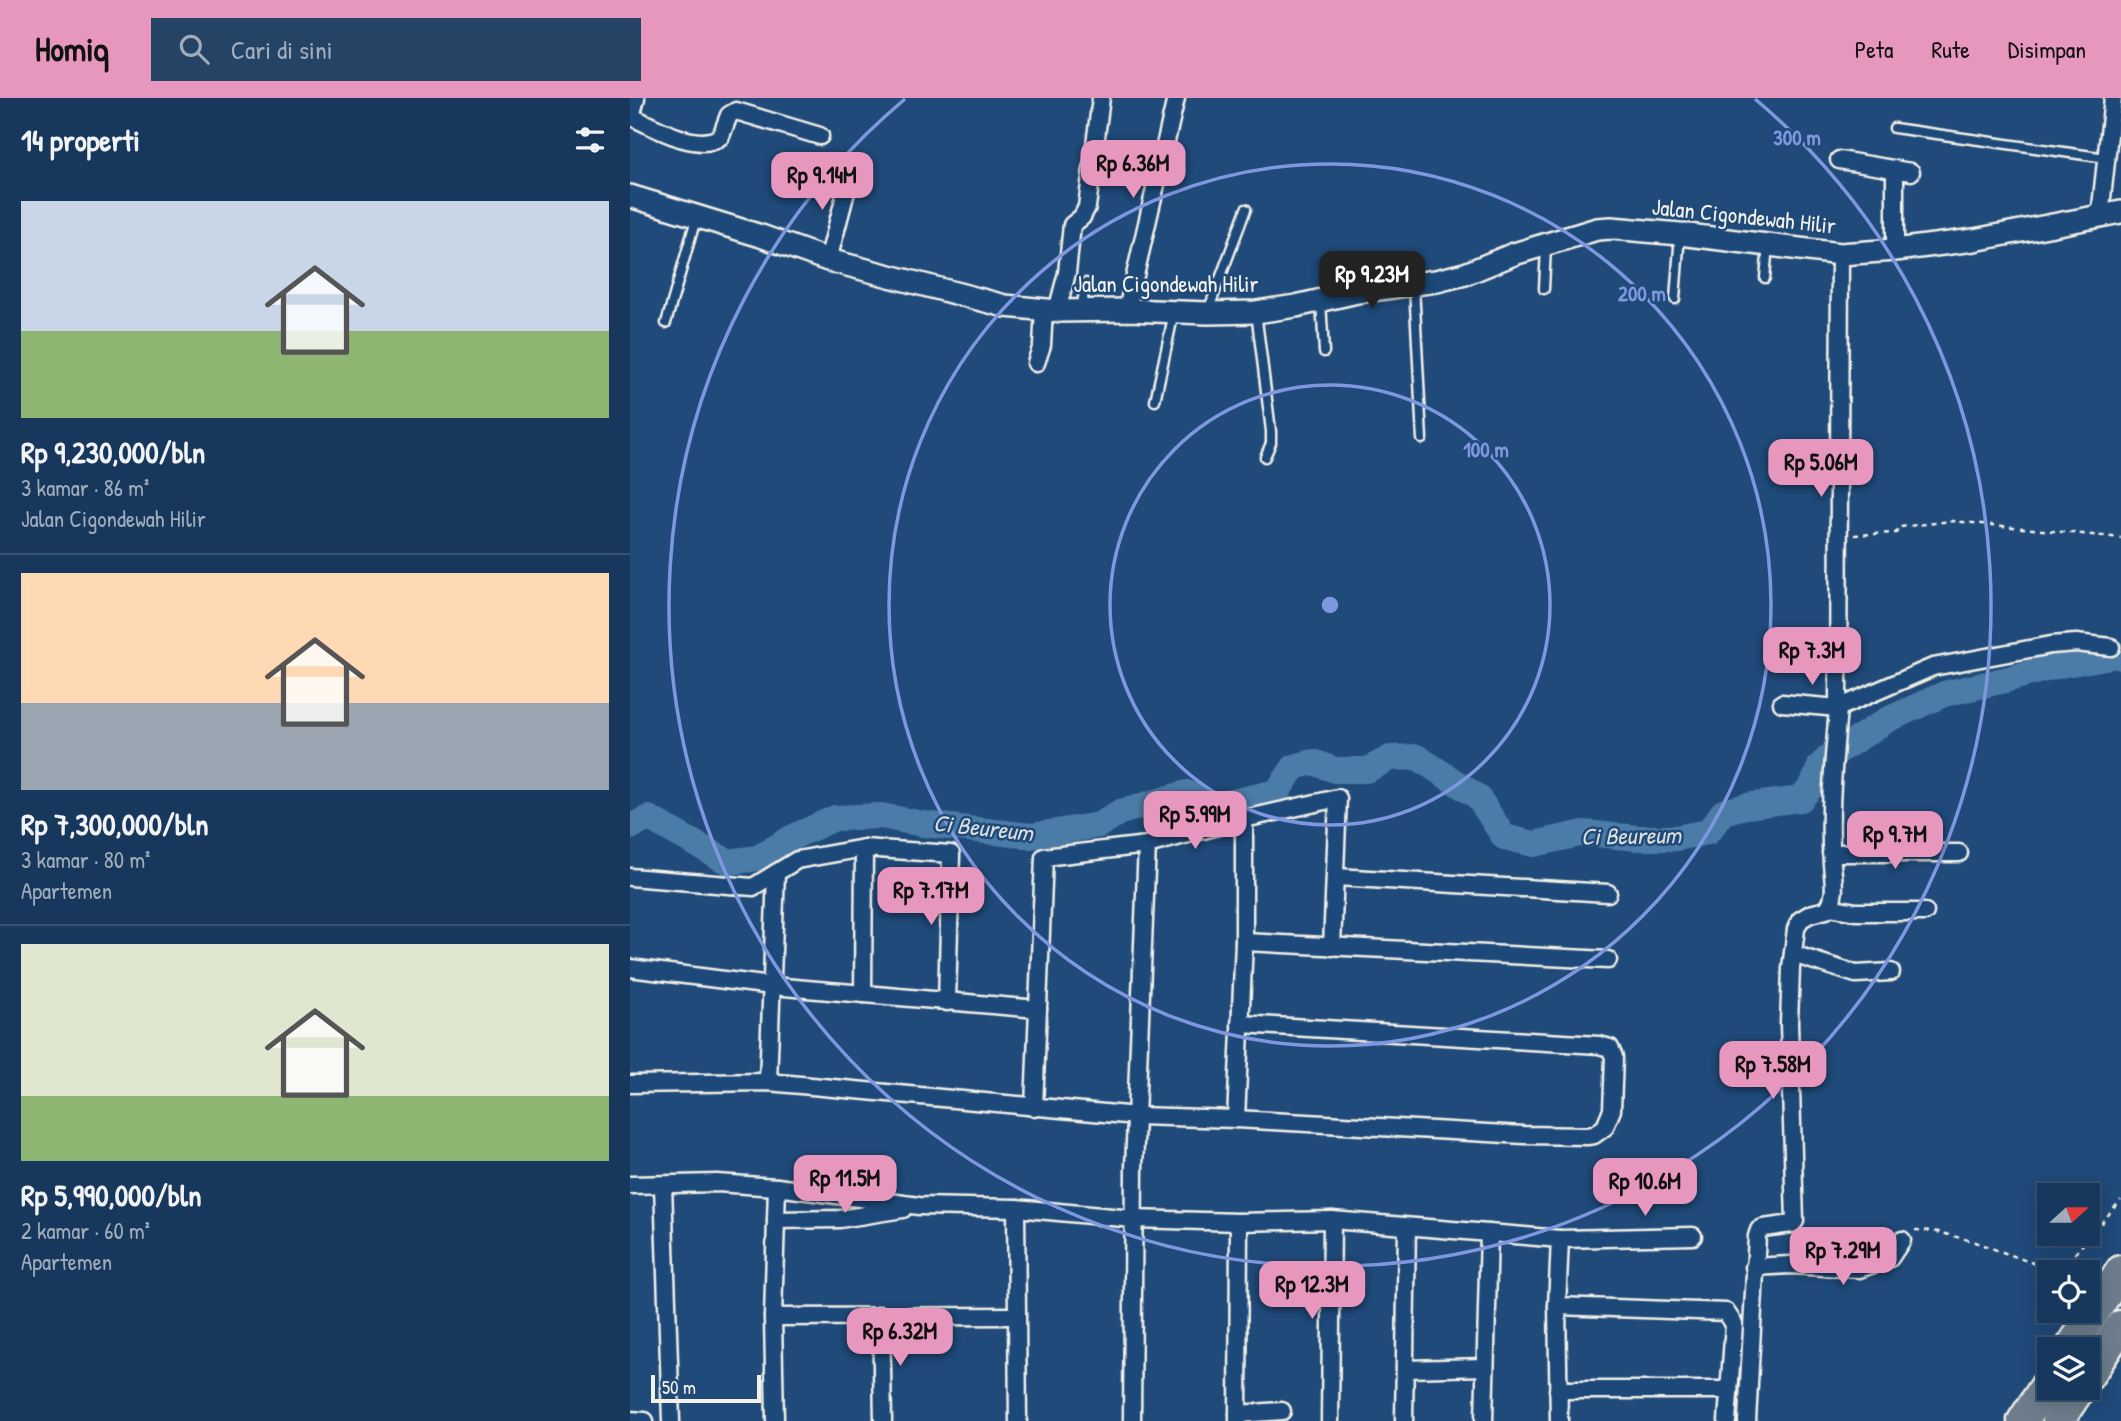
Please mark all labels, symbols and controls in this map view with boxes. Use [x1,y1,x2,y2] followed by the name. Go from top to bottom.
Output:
[151,18,641,81] search box
[35,27,109,71] text: Homiq
[175,30,213,68] icon: search
[231,32,332,67] text: Cari di sini
[1855,33,1893,65] text: Peta
[1931,33,1970,65] text: Rute
[2008,33,2086,65] text: Disimpan
[21,120,140,160] text: 14 properti
[571,121,609,159] icon: filters
[1773,123,1821,152] text: 300 m
[1061,140,1205,200] pin: Rp 6.36M
[1097,147,1169,178] text: Rp 6.36M
[750,152,894,212] pin: Rp 9.14M
[787,159,857,190] text: Rp 9.14M
[1651,190,1838,241] street label: Jalan Cigondewah Hilir
[252,247,378,373] icon: home
[1300,252,1444,311] pin: Rp 9.23M
[1335,258,1409,289] text: Rp 9.23M
[1074,268,1259,299] street label: Jalan Cigondewah Hilir
[1618,279,1666,308] text: 200 m
[21,432,205,472] text: Rp 9,230,000/bln
[1463,435,1509,464] text: 100 m
[1749,440,1893,499] pin: Rp 5.06M
[1784,446,1858,477] text: Rp 5.06M
[21,472,149,503] text: 3 kamar · 86 m²
[21,503,206,534] text: Jalan Cigondewah Hilir
[1318,593,1342,617] centre of rings
[252,619,378,745] icon: home
[1747,628,1877,687] pin: Rp 7.3M
[1779,634,1845,665] text: Rp 7.3M
[1123,792,1267,851] pin: Rp 5.99M
[1160,798,1230,829] text: Rp 5.99M
[21,804,209,844] text: Rp 7,300,000/bln
[932,806,1035,848] water label: Ci Beureum
[1830,812,1960,871] pin: Rp 9.7M
[1581,818,1682,852] water label: Ci Beureum
[1863,818,1927,849] text: Rp 9.7M
[21,844,150,875] text: 3 kamar · 80 m²
[859,868,1003,927] pin: Rp 7.17M
[893,874,969,905] text: Rp 7.17M
[21,875,112,906] text: Apartemen
[252,990,378,1116] icon: home
[1701,1042,1845,1101] pin: Rp 7.58M
[1735,1048,1811,1079] text: Rp 7.58M
[773,1156,917,1215] pin: Rp 11.5M
[1573,1158,1717,1218] pin: Rp 10.6M
[810,1162,880,1193] text: Rp 11.5M
[1609,1165,1681,1196] text: Rp 10.6M
[21,1175,202,1215] text: Rp 5,990,000/bln
[2037,1183,2100,1246] north arrow
[2037,1183,2100,1400] map controls
[21,1215,150,1246] text: 2 kamar · 60 m²
[1771,1228,1915,1287] pin: Rp 7.29M
[1806,1234,1880,1265] text: Rp 7.29M
[21,1246,112,1277] text: Apartemen
[2037,1260,2100,1323] button: locate
[1240,1262,1384,1321] pin: Rp 12.3M
[1275,1268,1349,1299] text: Rp 12.3M
[828,1308,972,1368] pin: Rp 6.32M
[863,1315,937,1346] text: Rp 6.32M
[2037,1337,2100,1400] button: layers
[651,1372,761,1404] scale bar
[662,1374,696,1400] text: 50 m

